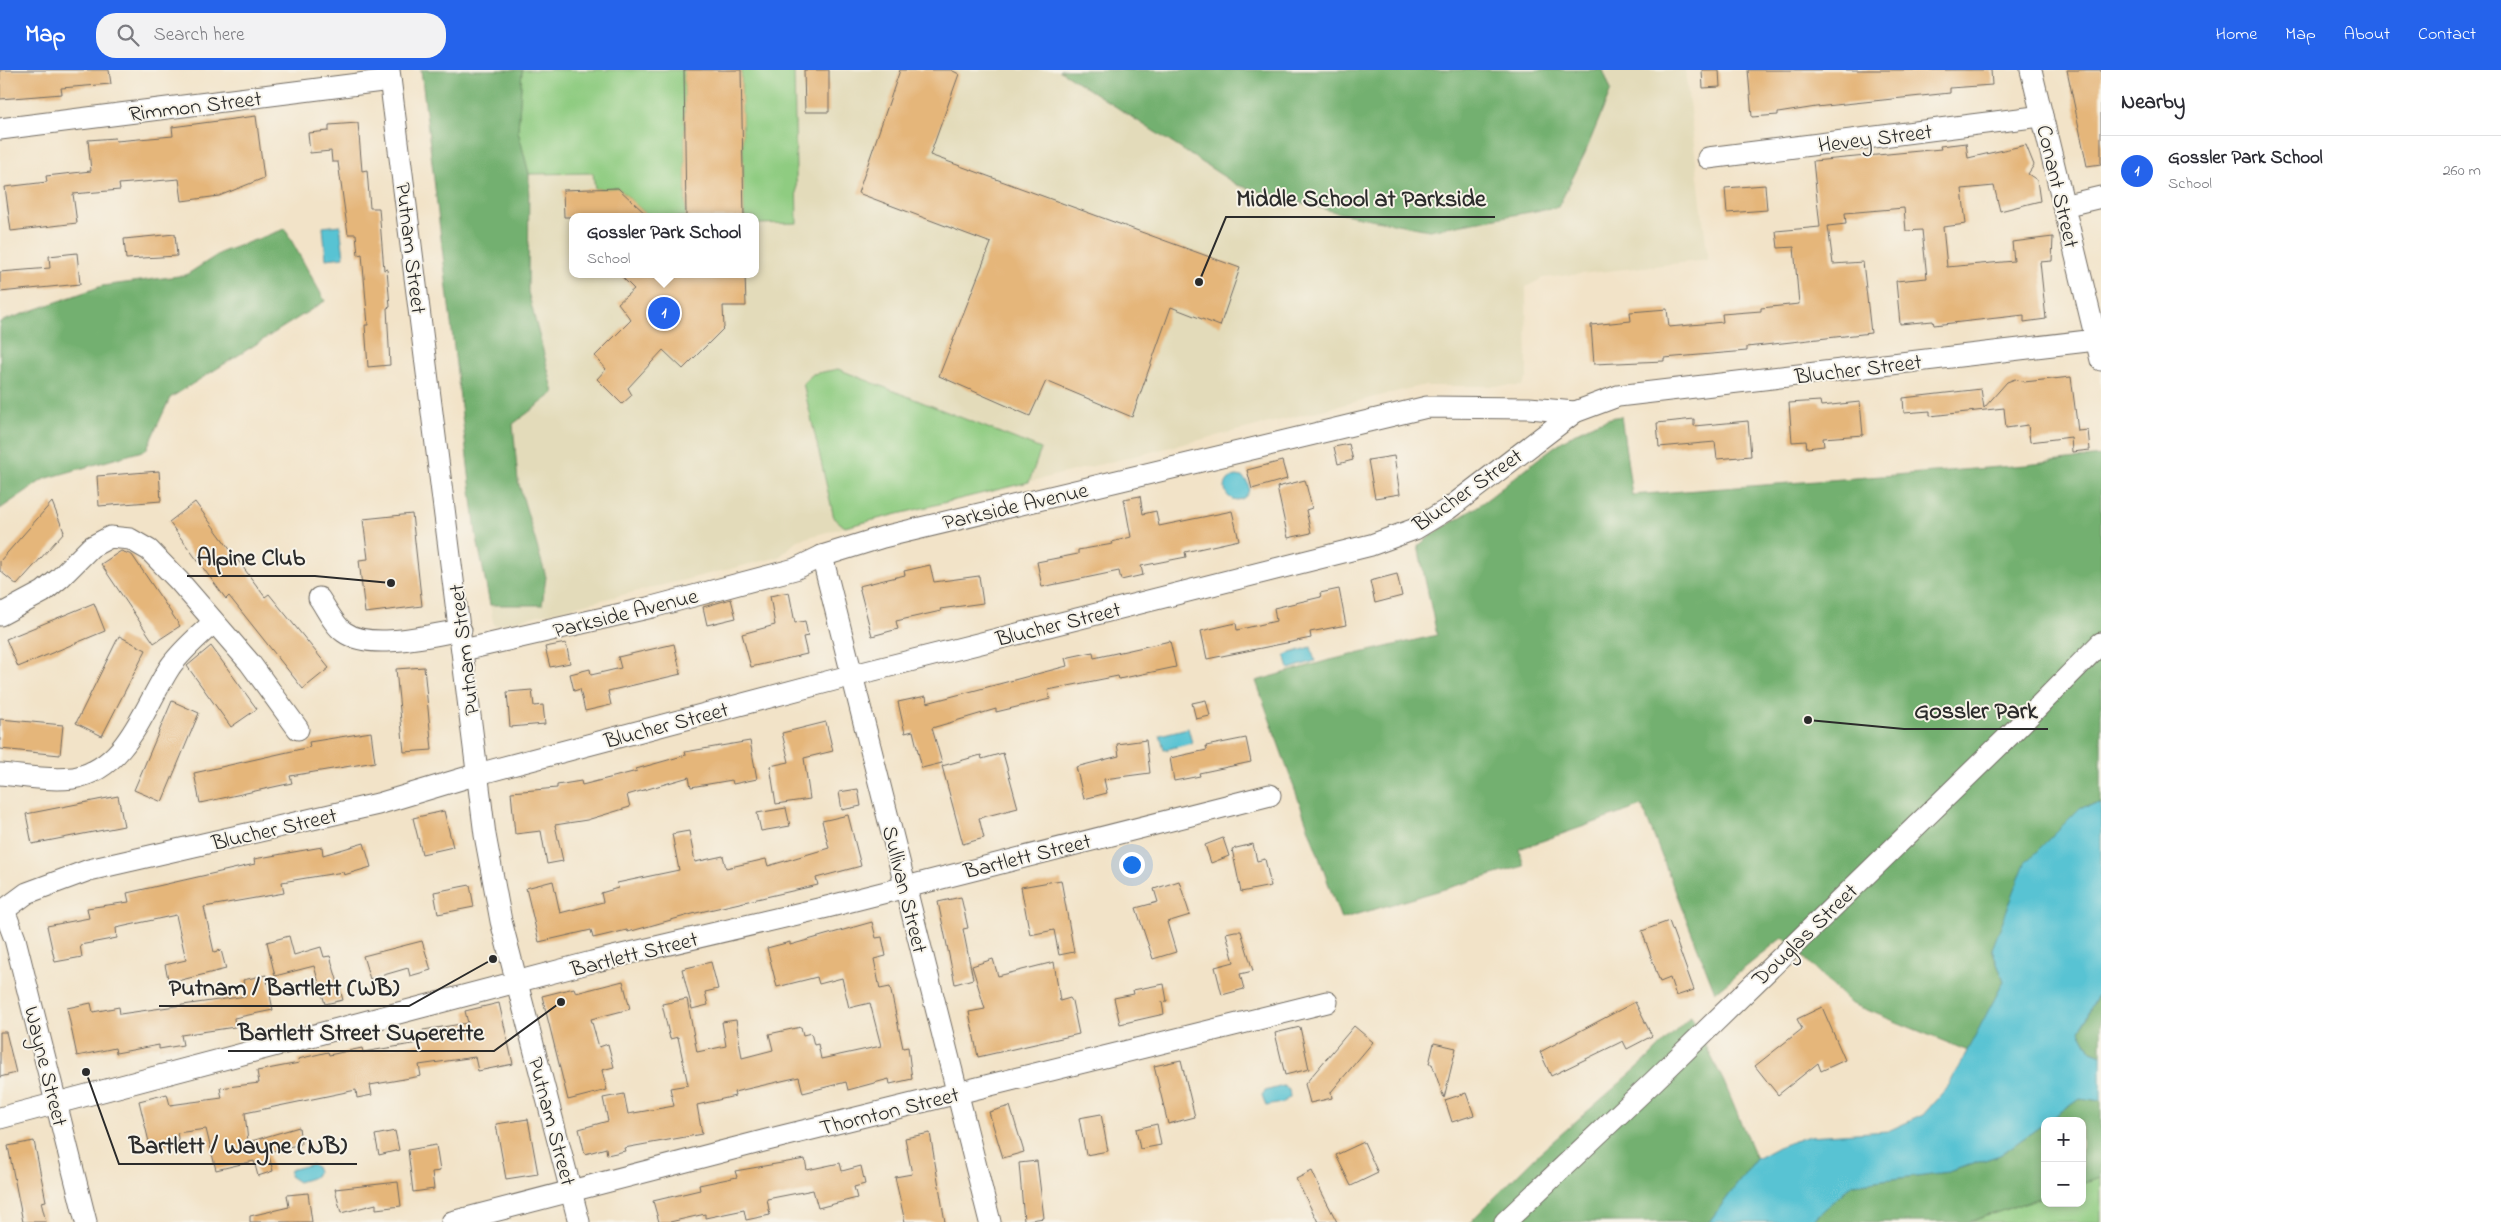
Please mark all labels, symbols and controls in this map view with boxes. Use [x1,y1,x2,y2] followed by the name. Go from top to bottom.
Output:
[96,13,446,58] search box
[25,18,66,53] text: Map
[114,21,142,49] icon: search
[154,22,245,49] text: Search here
[2216,22,2257,48] text: Home
[2285,22,2316,48] text: Map
[2344,22,2390,48] text: About
[2418,22,2476,48] text: Contact
[127,84,264,132] street label: Rimmon Street
[2121,88,2185,118] text: Nearby
[1816,117,1935,164] street label: Hevey Street
[2026,122,2086,252] street label: Conant Street
[2168,145,2323,172] text: Gossler Park School
[2134,159,2140,183] text: 1
[2443,159,2481,183] text: 260 m
[2168,172,2212,196] text: School
[1226,178,1495,217] callout: Middle School at Parkside
[385,181,433,316] street label: Putnam Street
[1236,183,1487,218] text: Middle School at Parkside
[569,213,759,278] popup
[587,220,741,247] text: Gossler Park School
[587,247,631,271] text: School
[648,294,680,332] pin: 1
[1792,347,1924,395] street label: Blucher Street
[1406,441,1531,542] street label: Blucher Street
[940,476,1092,540] street label: Parkside Avenue
[187,537,315,576] callout: Alpine Club
[197,542,305,577] text: Alpine Club
[550,581,702,648] street label: Parkside Avenue
[442,582,490,717] street label: Putnam Street
[992,595,1125,657] street label: Blucher Street
[1904,690,2048,729] callout: Gossler Park
[600,695,733,759] street label: Blucher Street
[1914,695,2038,730] text: Gossler Park
[208,801,341,861] street label: Blucher Street
[872,823,935,957] street label: Sullivan Street
[960,826,1095,889] street label: Bartlett Street
[1119,852,1145,878] your location
[1745,877,1868,997] street label: Douglas Street
[567,924,702,987] street label: Bartlett Street
[159,967,409,1006] callout: Putnam / Bartlett (WB)
[169,972,399,1007] text: Putnam / Bartlett (WB)
[13,1003,75,1131] street label: Wayne Street
[228,1012,494,1051] callout: Bartlett Street Superette
[237,1017,485,1052] text: Bartlett Street Superette
[518,1054,583,1190] street label: Putnam Street
[817,1080,963,1146] street label: Thornton Street
[2041,1117,2086,1207] map controls
[2041,1117,2086,1162] button: +
[119,1125,357,1164] callout: Bartlett / Wayne (NB)
[128,1130,347,1166] text: Bartlett / Wayne (NB)
[2041,1162,2086,1207] button: −

